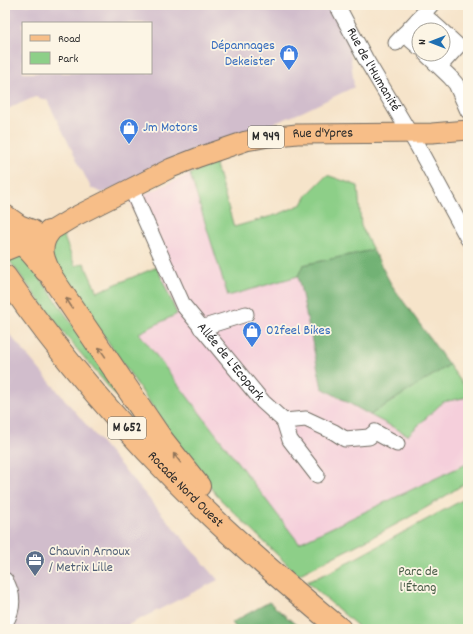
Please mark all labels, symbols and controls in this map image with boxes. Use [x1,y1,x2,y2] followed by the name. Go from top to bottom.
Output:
[22,22,152,74] legend
[411,22,451,62] north arrow
[341,24,405,116] street label: Rue de l'Humanité
[58,31,80,48] text: Road
[211,36,276,72] place label: Dépannages Dekeister
[415,39,431,45] text: N
[278,43,300,71] shop icon: Dépannages Dekeister
[58,51,79,68] text: Park
[118,117,140,145] shop icon: Jm Motors
[143,118,198,138] place label: Jm Motors
[292,124,353,144] street label: Rue d'Ypres
[248,126,284,148] road number: M 949
[65,298,73,309] one-way arrow
[192,318,269,406] street label: Allée de L'Ecopark
[241,320,263,348] shop icon: 02feel Bikes
[266,321,331,341] place label: 02feel Bikes
[98,346,106,357] one-way arrow
[108,417,146,439] road number: M 652
[142,447,228,533] street label: Rocade Nord Ouest
[172,453,181,464] one-way arrow
[49,542,130,578] place label: Chauvin Arnoux / Metrix Lille
[24,549,46,577] office icon: Chauvin Arnoux / Metrix Lille
[398,562,438,598] park label: Parc de l'Étang

